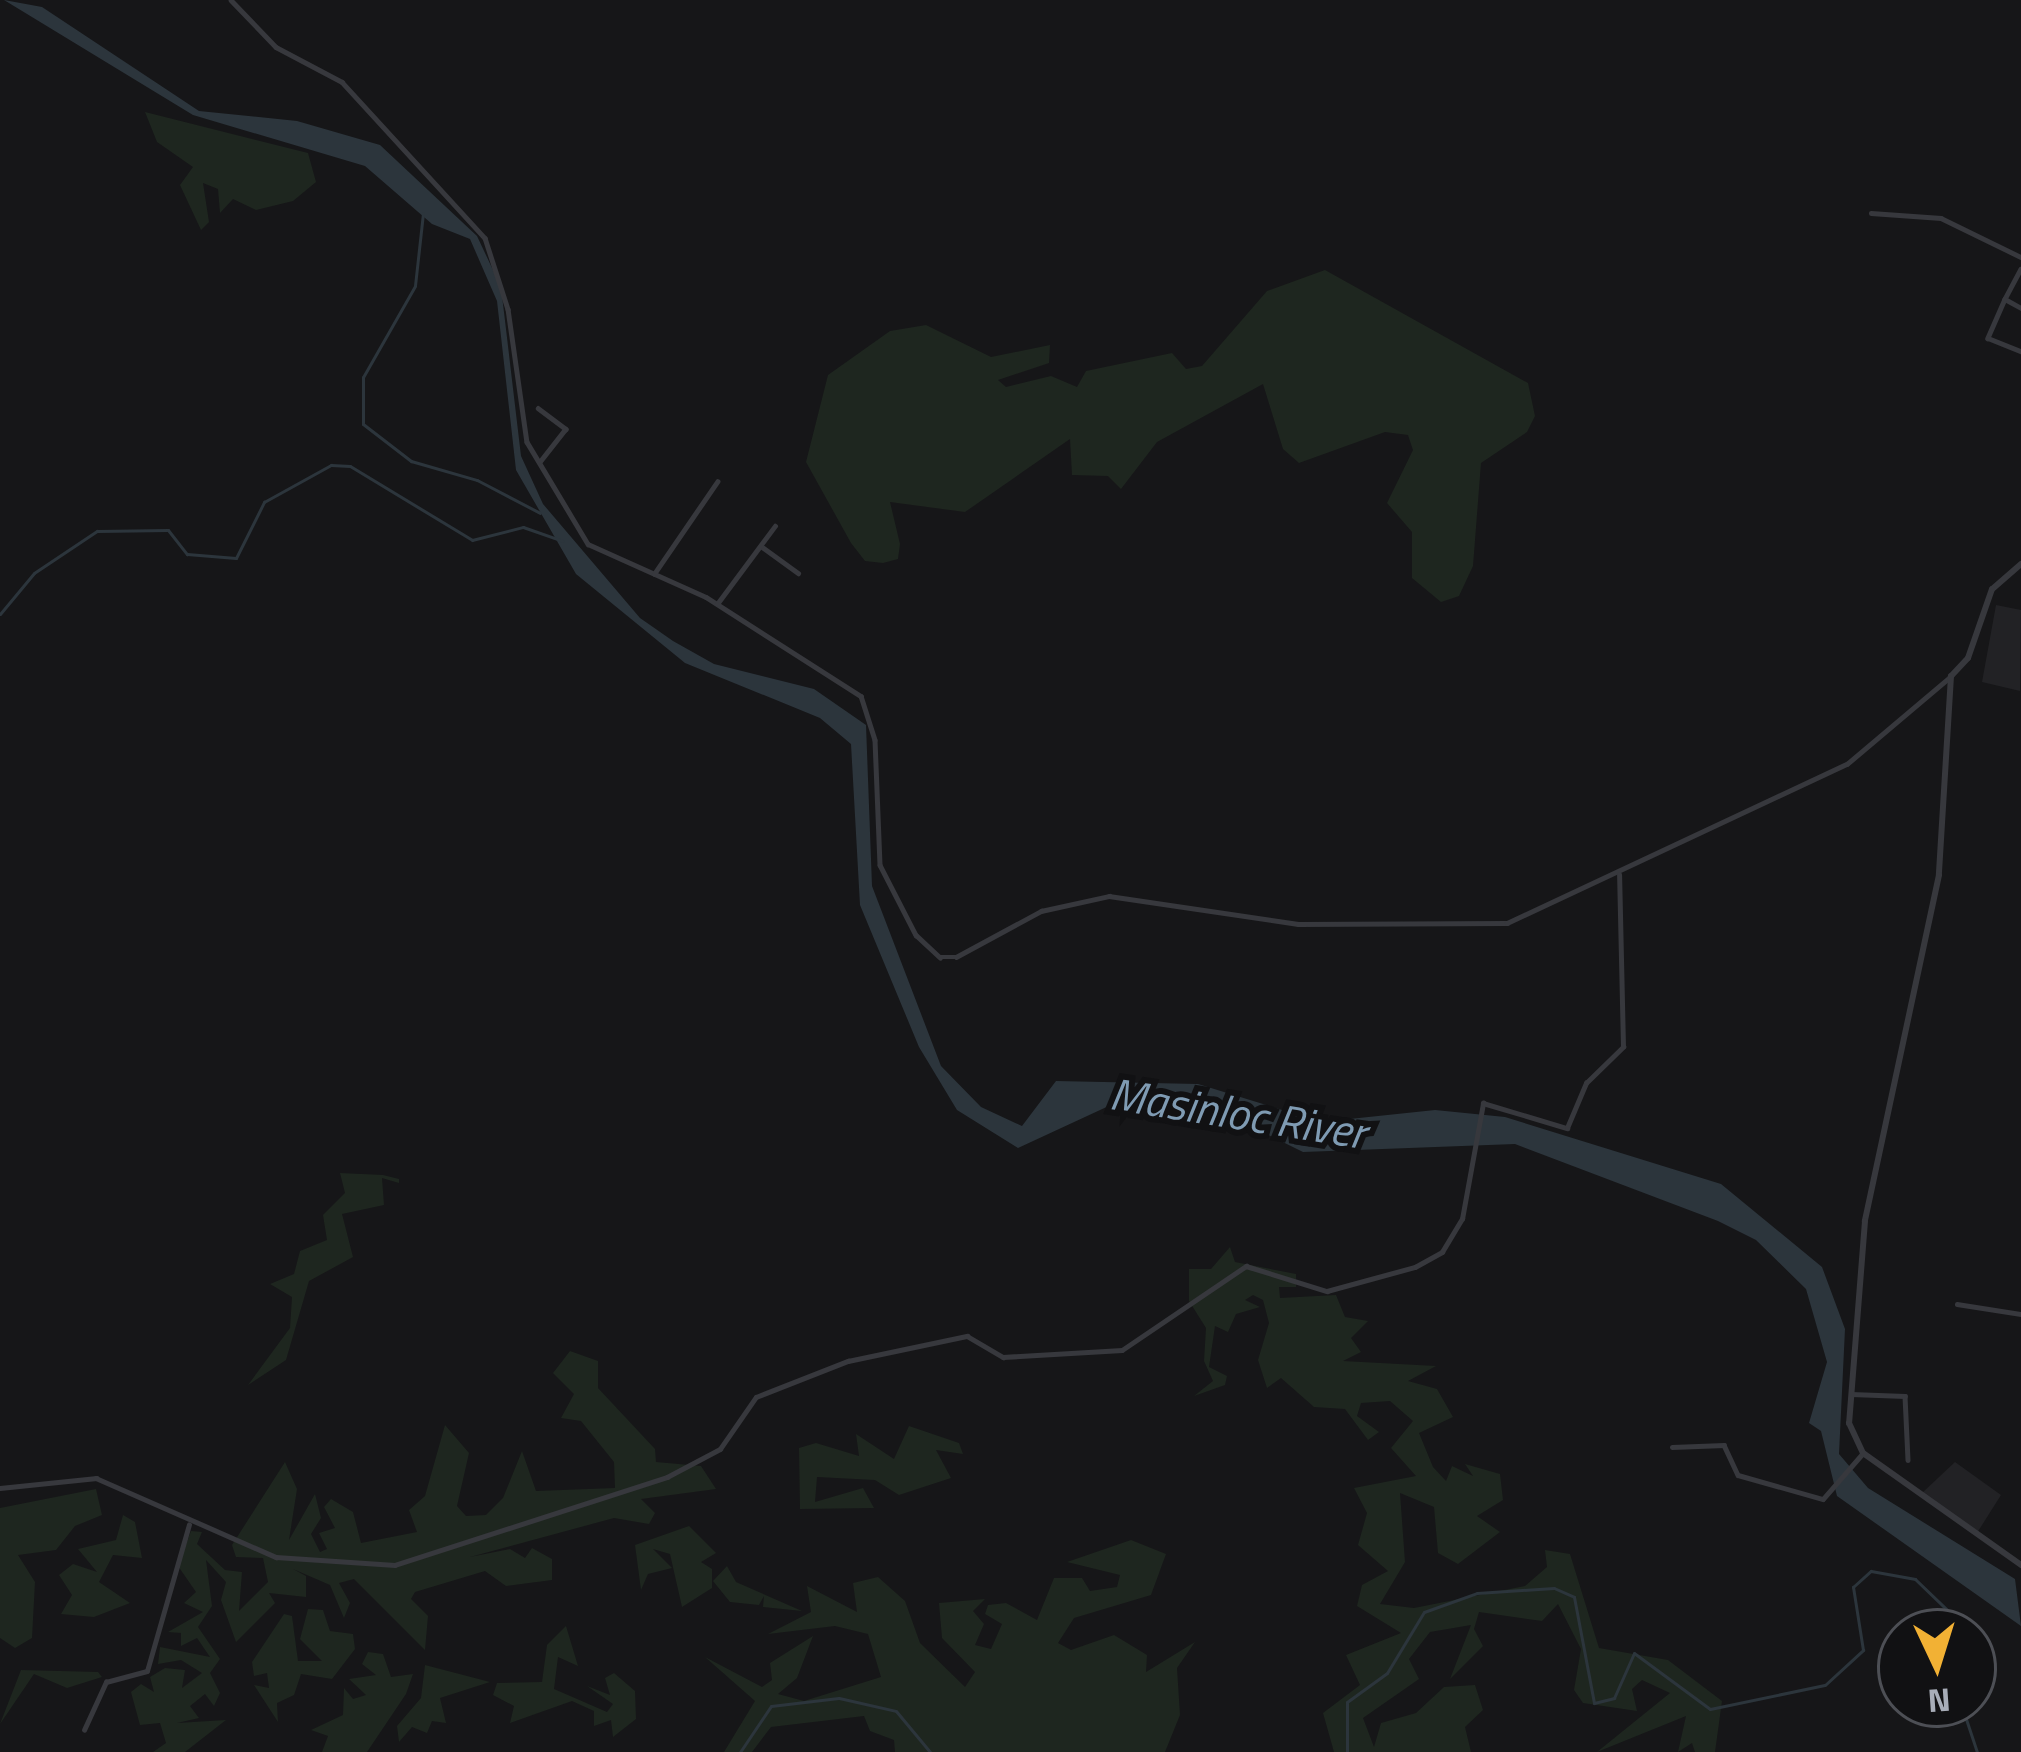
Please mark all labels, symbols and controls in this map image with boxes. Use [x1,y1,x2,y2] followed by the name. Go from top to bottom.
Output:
[1106,1066,1370,1160] water label: Masinloc River
[1877,1608,1997,1728] north arrow
[1926,1675,1952,1727] text: N

